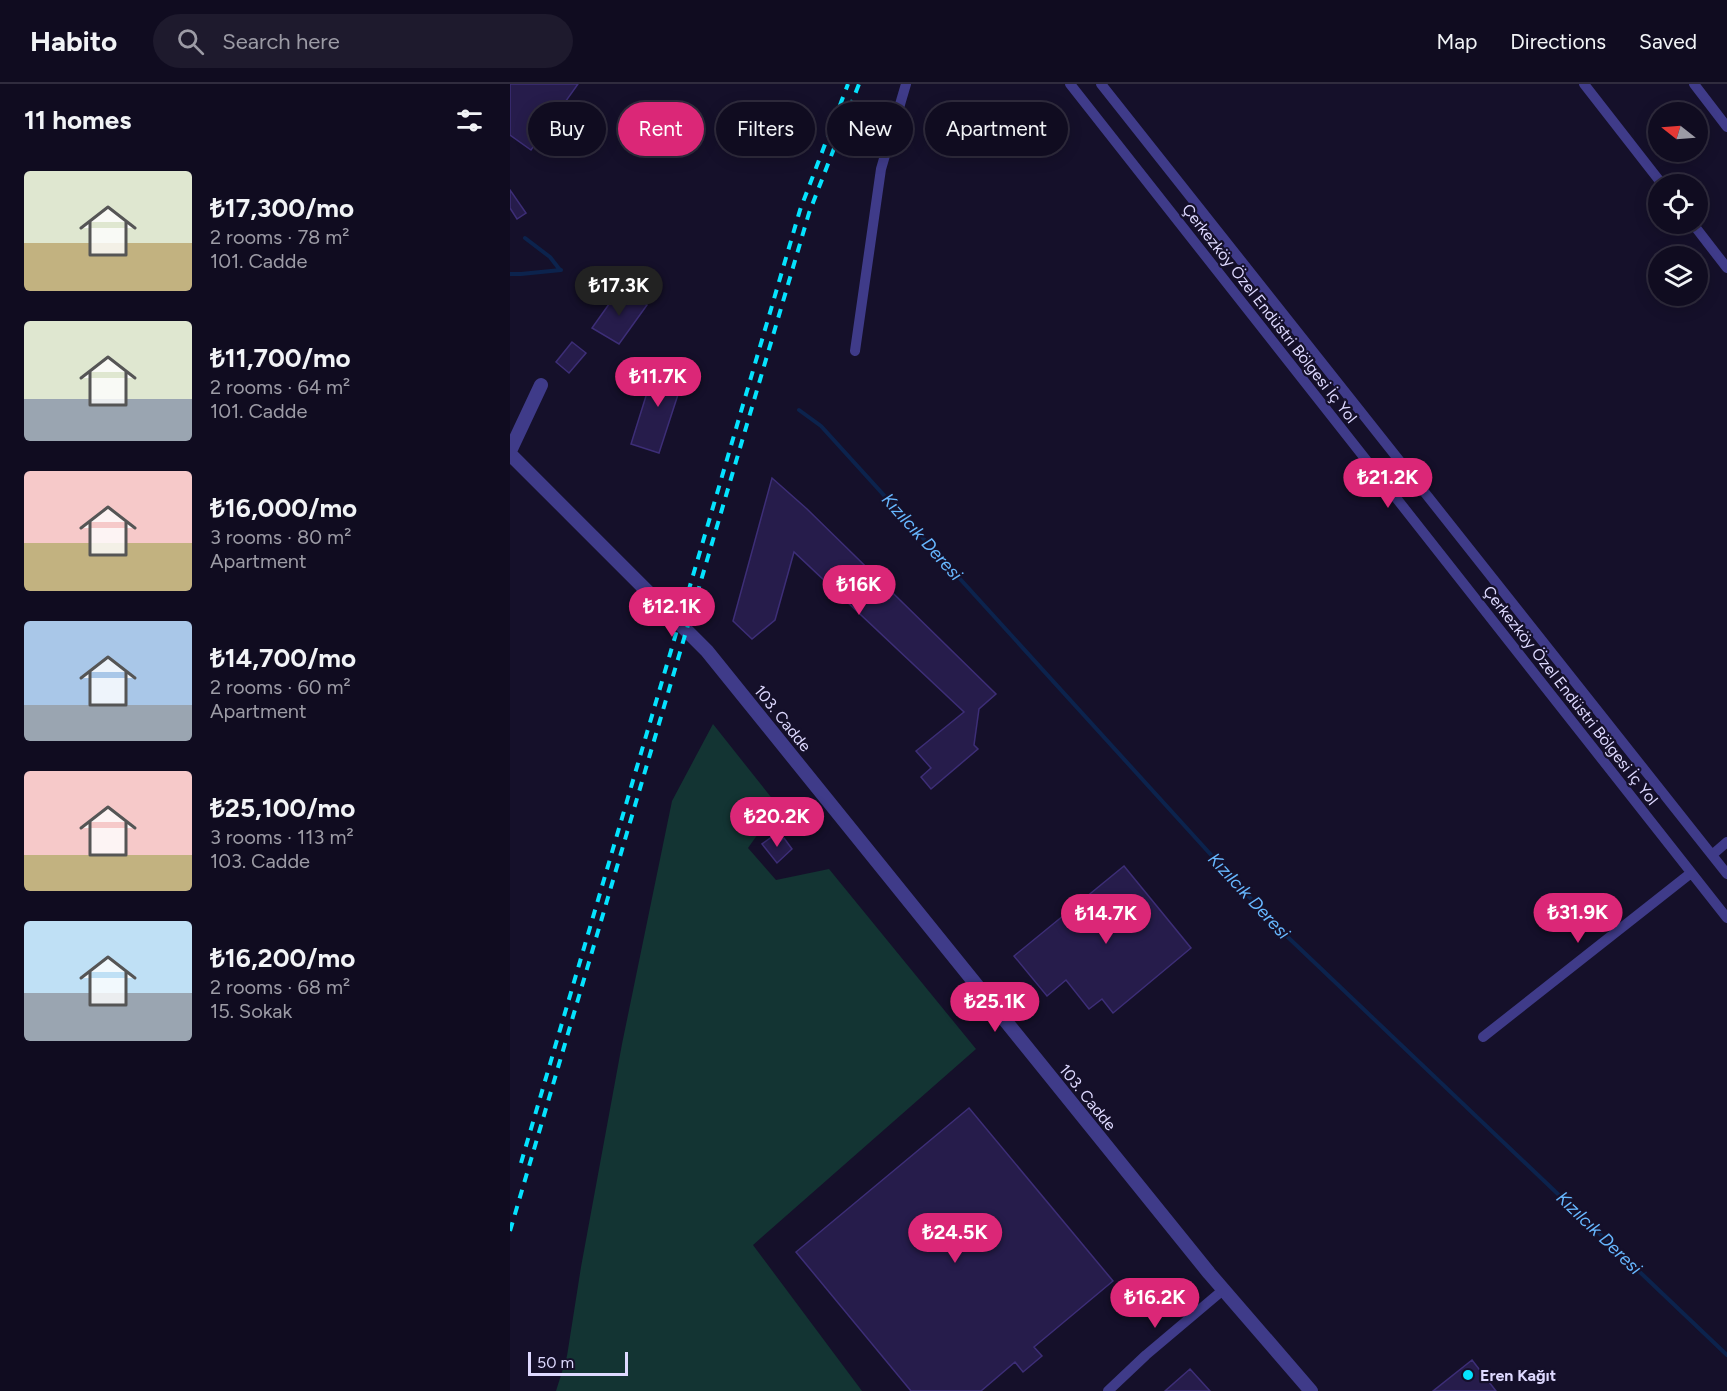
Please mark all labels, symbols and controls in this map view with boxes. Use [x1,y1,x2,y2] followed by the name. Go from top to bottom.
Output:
[153,14,573,68] search box
[30,24,117,58] text: Habito
[174,25,207,58] icon: search
[222,28,340,55] text: Search here
[1436,29,1477,54] text: Map
[1510,29,1606,54] text: Directions
[1639,29,1697,54] text: Saved
[528,102,606,156] chip: Buy
[618,102,704,156] chip: Rent
[716,102,815,156] chip: Filters
[827,102,913,156] chip: New
[925,102,1068,156] chip: Apartment
[1648,102,1708,162] north arrow
[1648,102,1708,306] map controls
[24,104,131,136] text: 11 homes
[453,104,486,137] icon: filters
[1648,174,1708,234] button: locate
[210,192,354,224] text: ₺17,300/mo
[72,195,144,267] icon: home
[1178,200,1361,427] street label: Çerkezköy Özel Endüstri Bölgesi İç Yol
[210,225,350,249] text: 2 rooms · 78 m²
[1648,246,1708,306] button: layers
[210,249,307,273] text: 101. Cadde
[570,266,668,317] pin: ₺17.3K
[589,273,649,297] text: ₺17.3K
[210,342,351,374] text: ₺11,700/mo
[72,345,144,417] icon: home
[609,357,707,408] pin: ₺11.7K
[629,364,687,388] text: ₺11.7K
[210,375,350,399] text: 2 rooms · 64 m²
[210,399,307,423] text: 101. Cadde
[1339,458,1437,509] pin: ₺21.2K
[1357,465,1419,489] text: ₺21.2K
[877,489,968,586] water label: Kızılcık Deresi
[210,492,357,524] text: ₺16,000/mo
[72,495,144,567] icon: home
[210,525,351,549] text: 3 rooms · 80 m²
[210,549,307,573] text: Apartment
[823,565,895,616] pin: ₺16K
[837,572,881,596] text: ₺16K
[1479,582,1662,809] street label: Çerkezköy Özel Endüstri Bölgesi İç Yol
[623,587,721,638] pin: ₺12.1K
[643,594,701,618] text: ₺12.1K
[210,642,356,674] text: ₺14,700/mo
[72,645,144,717] icon: home
[210,675,351,699] text: 2 rooms · 60 m²
[750,681,815,756] street label: 103. Cadde
[210,699,307,723] text: Apartment
[210,792,355,824] text: ₺25,100/mo
[72,795,144,867] icon: home
[728,797,826,848] pin: ₺20.2K
[744,804,810,828] text: ₺20.2K
[210,825,354,849] text: 3 rooms · 113 m²
[1203,848,1295,944] water label: Kızılcık Deresi
[210,849,310,873] text: 103. Cadde
[1529,893,1627,944] pin: ₺31.9K
[1057,894,1155,945] pin: ₺14.7K
[1548,900,1608,924] text: ₺31.9K
[1075,901,1137,925] text: ₺14.7K
[210,942,355,974] text: ₺16,200/mo
[72,945,144,1017] icon: home
[210,975,350,999] text: 2 rooms · 68 m²
[946,982,1044,1033] pin: ₺25.1K
[964,989,1026,1013] text: ₺25.1K
[210,999,292,1023] text: 15. Sokak
[1055,1060,1120,1135] street label: 103. Cadde
[1552,1187,1647,1280] water label: Kızılcık Deresi
[906,1213,1004,1264] pin: ₺24.5K
[922,1220,988,1244] text: ₺24.5K
[1106,1278,1204,1329] pin: ₺16.2K
[1124,1285,1186,1309] text: ₺16.2K
[528,1349,628,1376] scale bar
[537,1353,574,1372] text: 50 m
[1480,1366,1556,1385] place label: Eren Kağıt
[1461,1368,1475,1382] marker: Eren Kağıt

